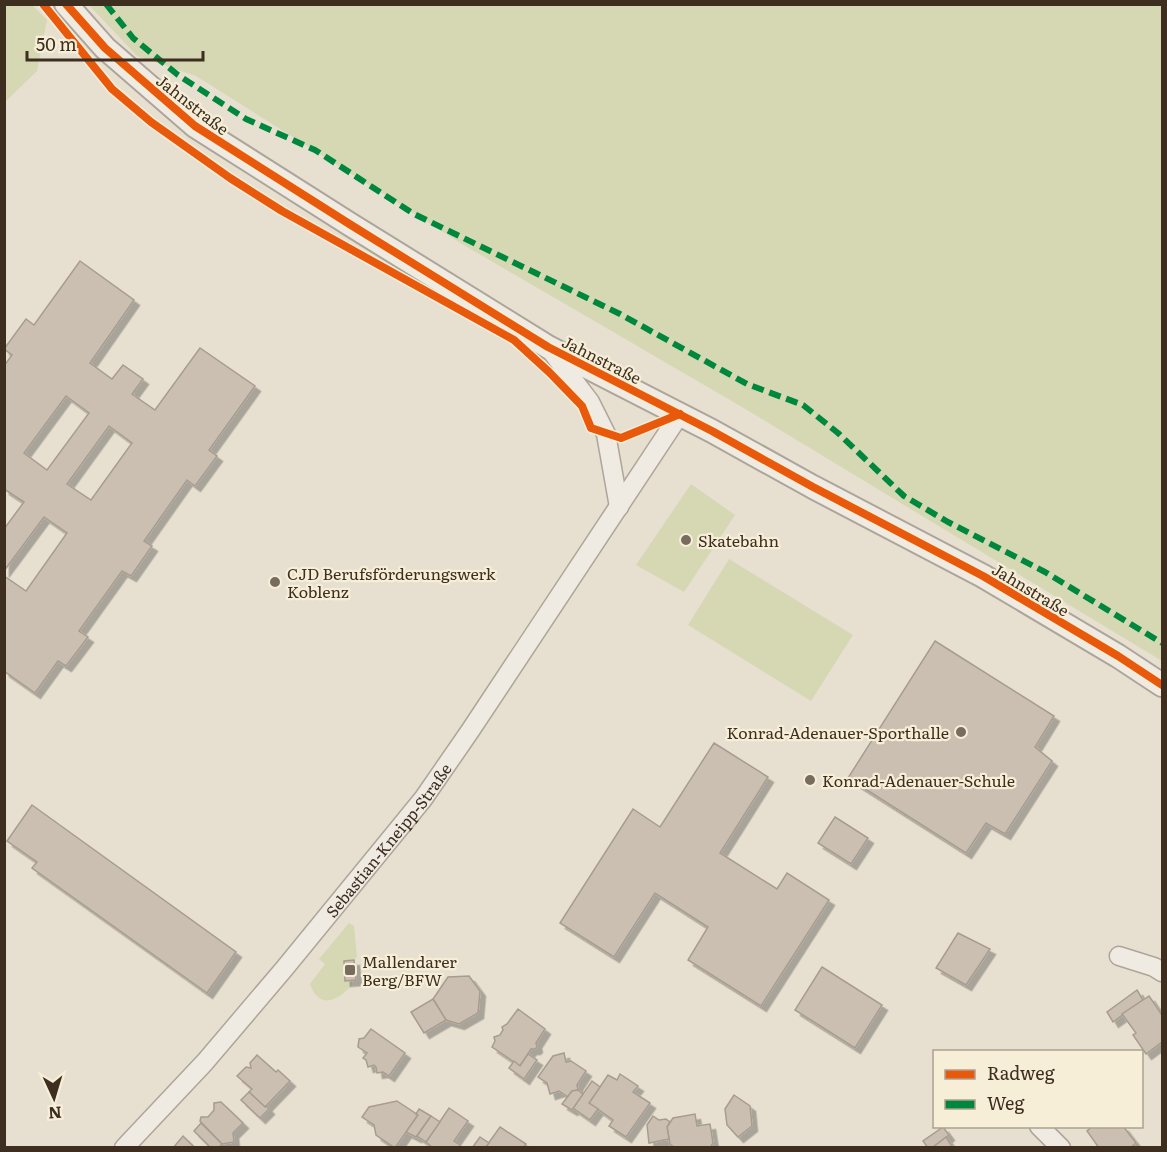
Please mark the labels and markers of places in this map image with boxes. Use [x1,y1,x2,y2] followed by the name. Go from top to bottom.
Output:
[698,528,779,552] place label: Skatebahn
[679,533,693,547] marker: Skatebahn
[287,561,496,603] place label: CJD Berufsförderungswerk Koblenz
[268,575,282,589] marker: CJD Berufsförderungswerk Koblenz
[726,720,949,744] place label: Konrad-Adenauer-Sporthalle
[954,725,968,739] marker: Konrad-Adenauer-Sporthalle
[822,768,1015,792] place label: Konrad-Adenauer-Schule
[803,773,817,787] marker: Konrad-Adenauer-Schule
[362,949,457,991] place label: Mallendarer Berg/BFW
[343,963,357,977] marker: Mallendarer Berg/BFW

